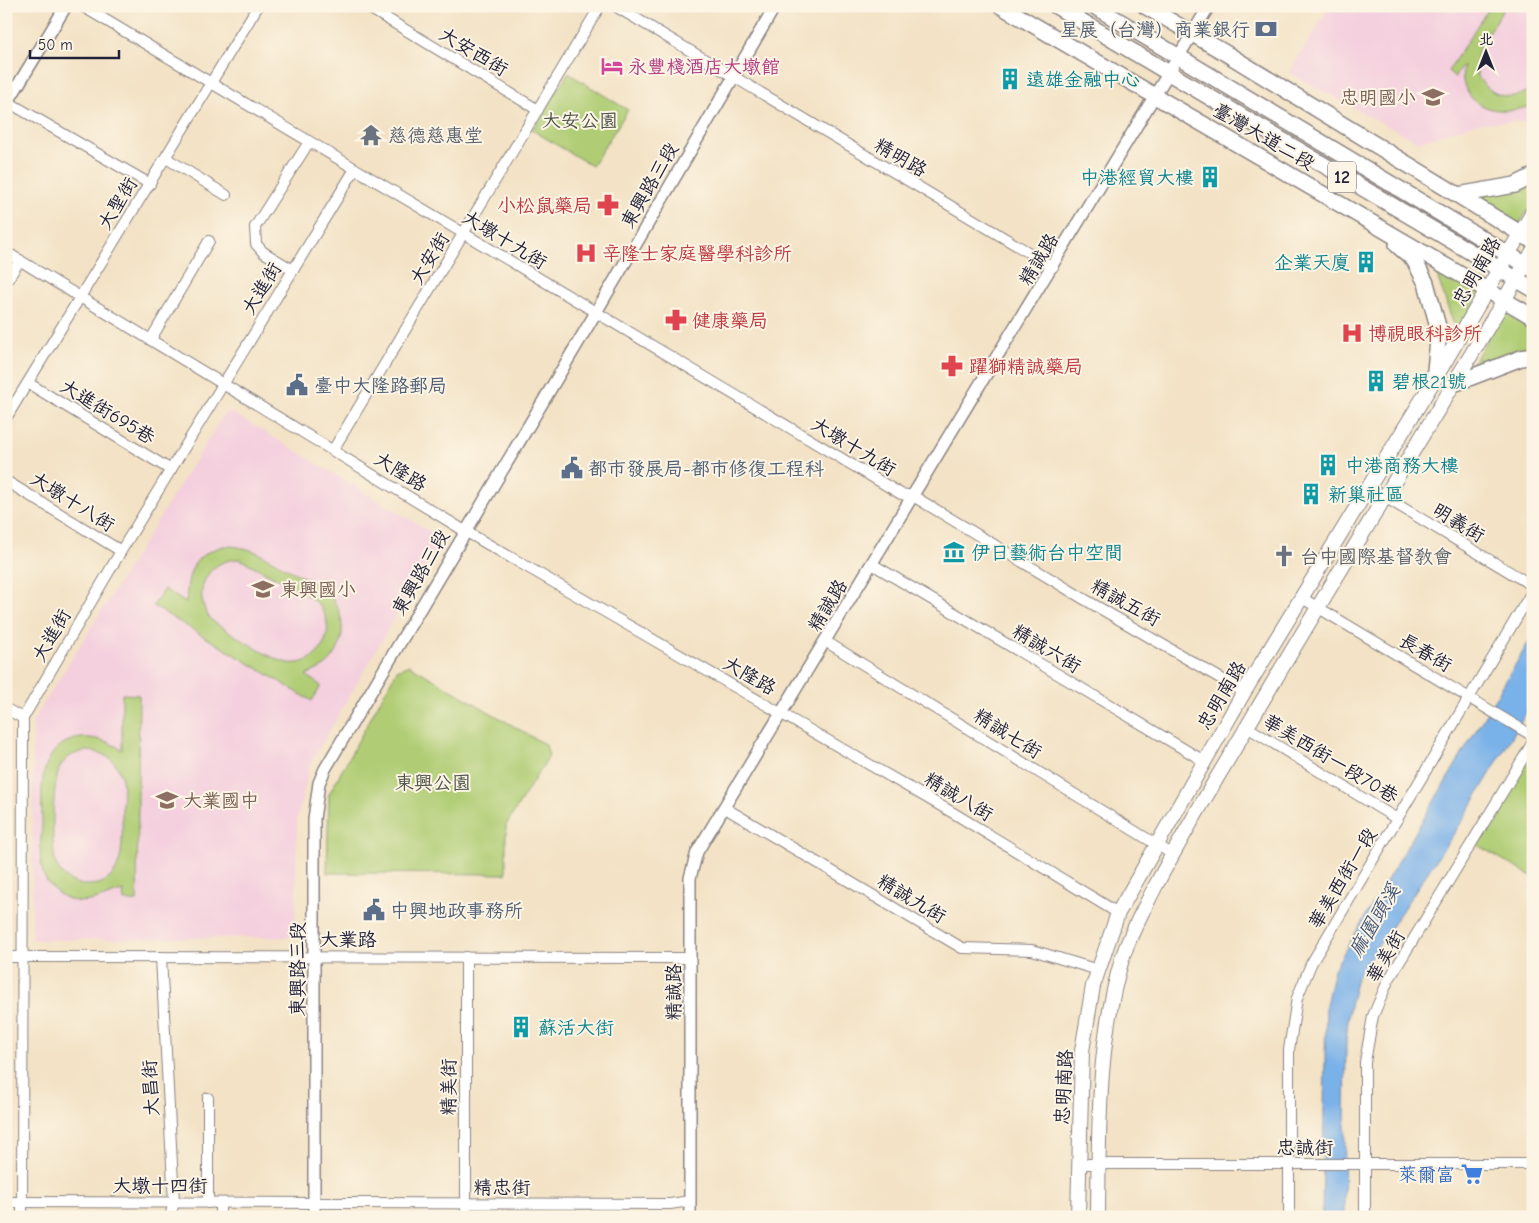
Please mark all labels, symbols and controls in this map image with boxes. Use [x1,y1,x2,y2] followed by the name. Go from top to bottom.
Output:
[1253,16,1279,42] bank icon: 星展（台灣）商業銀行
[1060,19,1250,41] place label: 星展（台灣）商業銀行
[435,23,512,81] street label: 大安西街
[30,28,119,60] scale bar
[1462,28,1512,78] north arrow
[1479,31,1493,48] text: 北
[38,36,73,54] text: 50 m
[599,53,625,79] hotel icon: 永豐棧酒店大墩館
[628,56,780,78] place label: 永豐棧酒店大墩館
[997,66,1023,92] building icon: 遠雄金融中心
[1026,69,1140,91] place label: 遠雄金融中心
[1420,84,1446,110] school or university icon: 忠明國小
[1340,87,1416,109] place label: 忠明國小
[1209,99,1318,175] street label: 臺灣大道二段
[542,110,618,132] park label: 大安公園
[358,122,384,148] temple icon: 慈德慈惠堂
[388,125,483,147] place label: 慈德慈惠堂
[870,134,931,182] street label: 精明路
[617,139,683,232] street label: 東興路三段
[1328,162,1356,192] road number: 12
[1197,164,1223,190] building icon: 中港經貿大樓
[1080,167,1194,189] place label: 中港經貿大樓
[94,173,142,234] street label: 大聖街
[595,192,621,218] pharmacy icon: 小松鼠藥局
[497,195,592,217] place label: 小松鼠藥局
[458,206,551,274] street label: 大墩十九街
[406,228,454,289] street label: 大安街
[1015,229,1063,290] street label: 精誠路
[1448,233,1505,310] street label: 忠明南路
[573,240,599,266] hospital icon: 辛隆士家庭醫學科診所
[602,243,792,265] place label: 辛隆士家庭醫學科診所
[1353,249,1379,275] building icon: 企業天廈
[1274,252,1350,274] place label: 企業天廈
[238,258,286,319] street label: 大進街
[663,307,689,333] pharmacy icon: 健康藥局
[692,310,768,332] place label: 健康藥局
[1339,320,1365,346] hospital icon: 博視眼科診所
[1368,323,1482,345] place label: 博視眼科診所
[939,353,965,379] pharmacy icon: 躍獅精誠藥局
[969,356,1083,378] place label: 躍獅精誠藥局
[1363,368,1389,394] building icon: 碧根21號
[1392,371,1466,393] place label: 碧根21號
[284,372,310,398] public building icon: 臺中大隆路郵局
[56,375,159,449] street label: 大進街695巷
[314,375,447,397] place label: 臺中大隆路郵局
[807,413,900,481] street label: 大墩十九街
[370,448,431,496] street label: 大隆路
[1315,452,1341,478] building icon: 中港商務大樓
[559,455,585,481] public building icon: 都市發展局-都市修復工程科
[1345,455,1459,477] place label: 中港商務大樓
[588,458,825,480] place label: 都市發展局-都市修復工程科
[26,467,119,536] street label: 大墩十八街
[1298,481,1324,507] building icon: 新巢社區
[1328,484,1404,506] place label: 新巢社區
[1428,499,1489,547] street label: 明義街
[388,526,454,619] street label: 東興路三段
[941,539,967,565] museum icon: 伊日藝術台中空間
[971,542,1123,564] place label: 伊日藝術台中空間
[1271,543,1297,569] church icon: 台中國際基督教會
[1300,546,1452,568] place label: 台中國際基督教會
[804,575,852,636] street label: 精誠路
[1087,575,1164,631] street label: 精誠五街
[250,576,276,602] school or university icon: 東興國小
[280,579,356,601] place label: 東興國小
[28,605,76,666] street label: 大進街
[1008,620,1085,678] street label: 精誠六街
[1395,629,1456,677] street label: 長春街
[719,652,780,700] street label: 大隆路
[1193,657,1251,734] street label: 忠明南路
[969,704,1046,763] street label: 精誠七街
[1259,710,1402,808] street label: 華美西街一段70巷
[920,768,997,826] street label: 精誠八街
[395,772,471,794] park label: 東興公園
[154,787,180,813] school or university icon: 大業國中
[183,790,259,812] place label: 大業國中
[1304,824,1382,933] street label: 華美西街一段
[873,870,950,928] street label: 精誠九街
[1344,879,1405,960] water label: 麻園頭溪
[361,897,387,923] public building icon: 中興地政事務所
[390,900,523,922] place label: 中興地政事務所
[287,921,309,1017] street label: 東興路三段
[1362,926,1410,987] street label: 華美街
[319,929,377,951] street label: 大業路
[663,963,685,1021] street label: 精誠路
[508,1014,534,1040] building icon: 蘇活大街
[538,1017,614,1039] place label: 蘇活大街
[1051,1049,1077,1126] street label: 忠明南路
[438,1058,460,1116] street label: 精美街
[139,1059,163,1117] street label: 大昌街
[1276,1137,1334,1159] street label: 忠誠街
[1459,1161,1485,1187] supermarket icon: 萊爾富
[1398,1164,1455,1186] place label: 萊爾富
[112,1175,208,1197] street label: 大墩十四街
[473,1177,531,1199] street label: 精忠街

